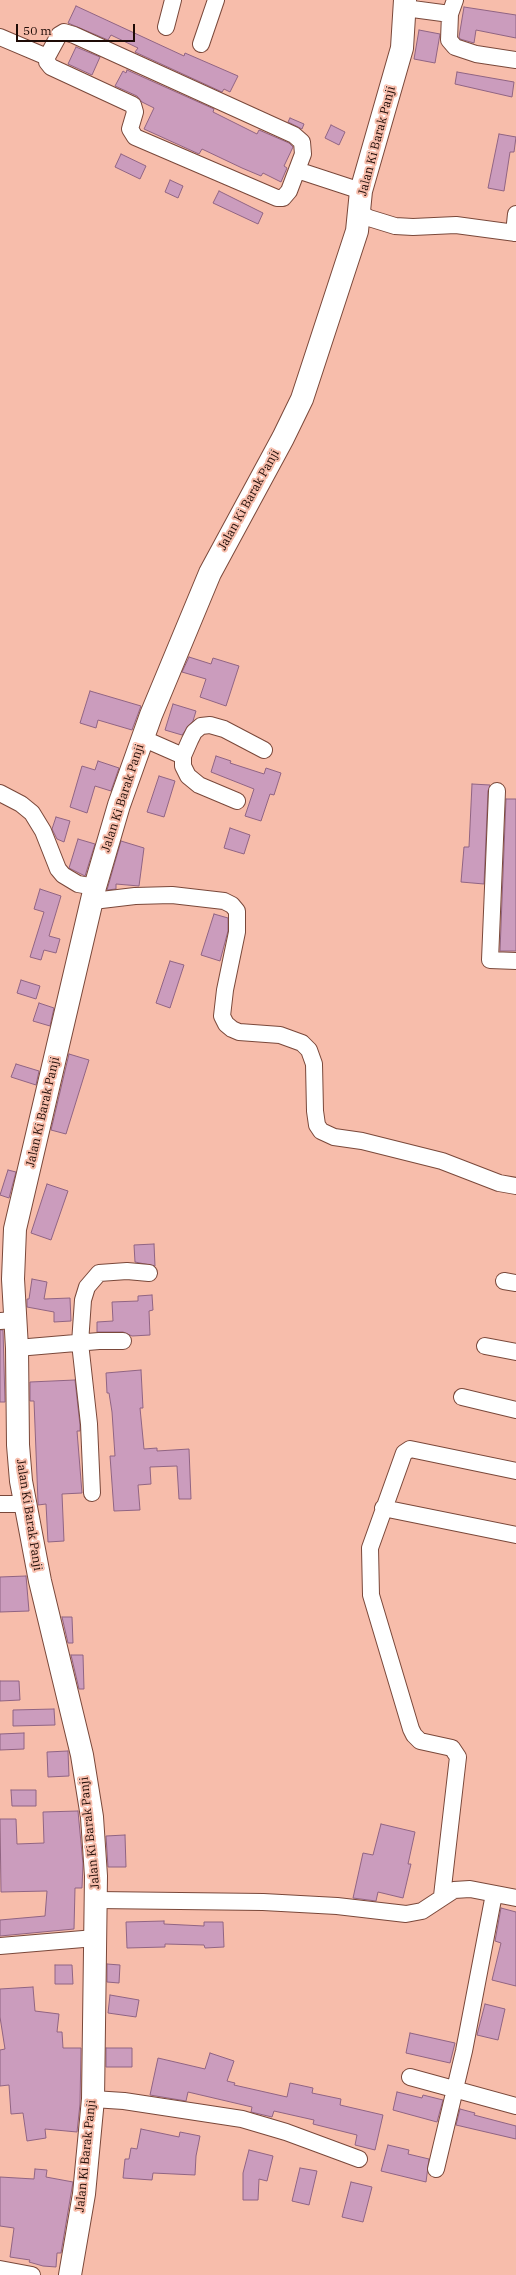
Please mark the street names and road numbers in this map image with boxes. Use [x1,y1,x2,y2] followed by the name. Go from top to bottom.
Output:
[355,85,399,197] street label: Jalan Ki Barak Panji
[215,447,283,553] street label: Jalan Ki Barak Panji
[99,742,147,854] street label: Jalan Ki Barak Panji
[23,1055,63,1169] street label: Jalan Ki Barak Panji
[13,1458,45,1572] street label: Jalan Ki Barak Panji
[77,1776,103,1890] street label: Jalan Ki Barak Panji
[73,2099,99,2213] street label: Jalan Ki Barak Panji

